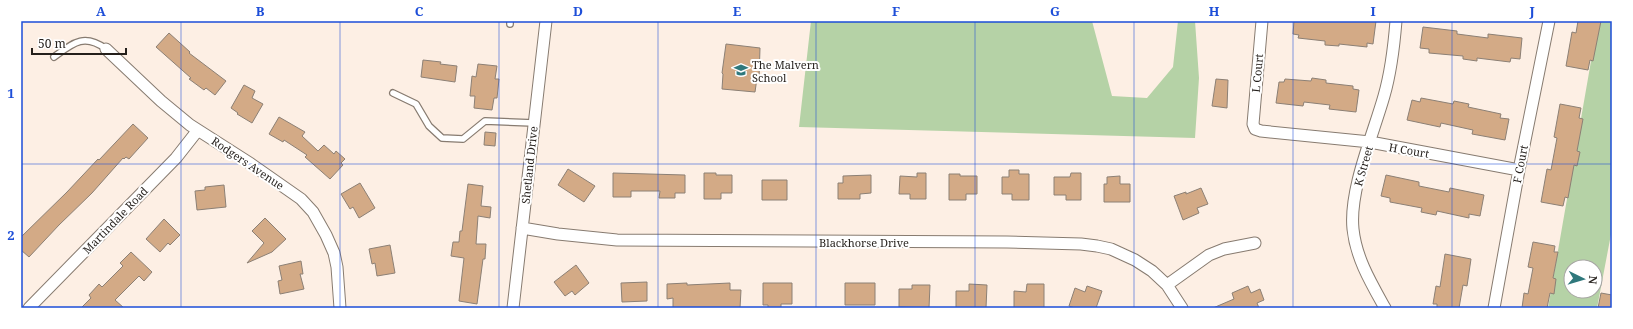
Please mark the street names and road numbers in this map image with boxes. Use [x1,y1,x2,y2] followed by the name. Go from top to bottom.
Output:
[1248,53,1266,93] street label: L Court
[517,125,541,205] street label: Shetland Drive
[209,133,287,193] street label: Rodgers Avenue
[1388,139,1430,161] street label: H Court
[1350,144,1376,188] street label: K Street
[1509,144,1531,184] street label: F Court
[79,183,151,257] street label: Martindale Road
[819,235,909,250] street label: Blackhorse Drive

